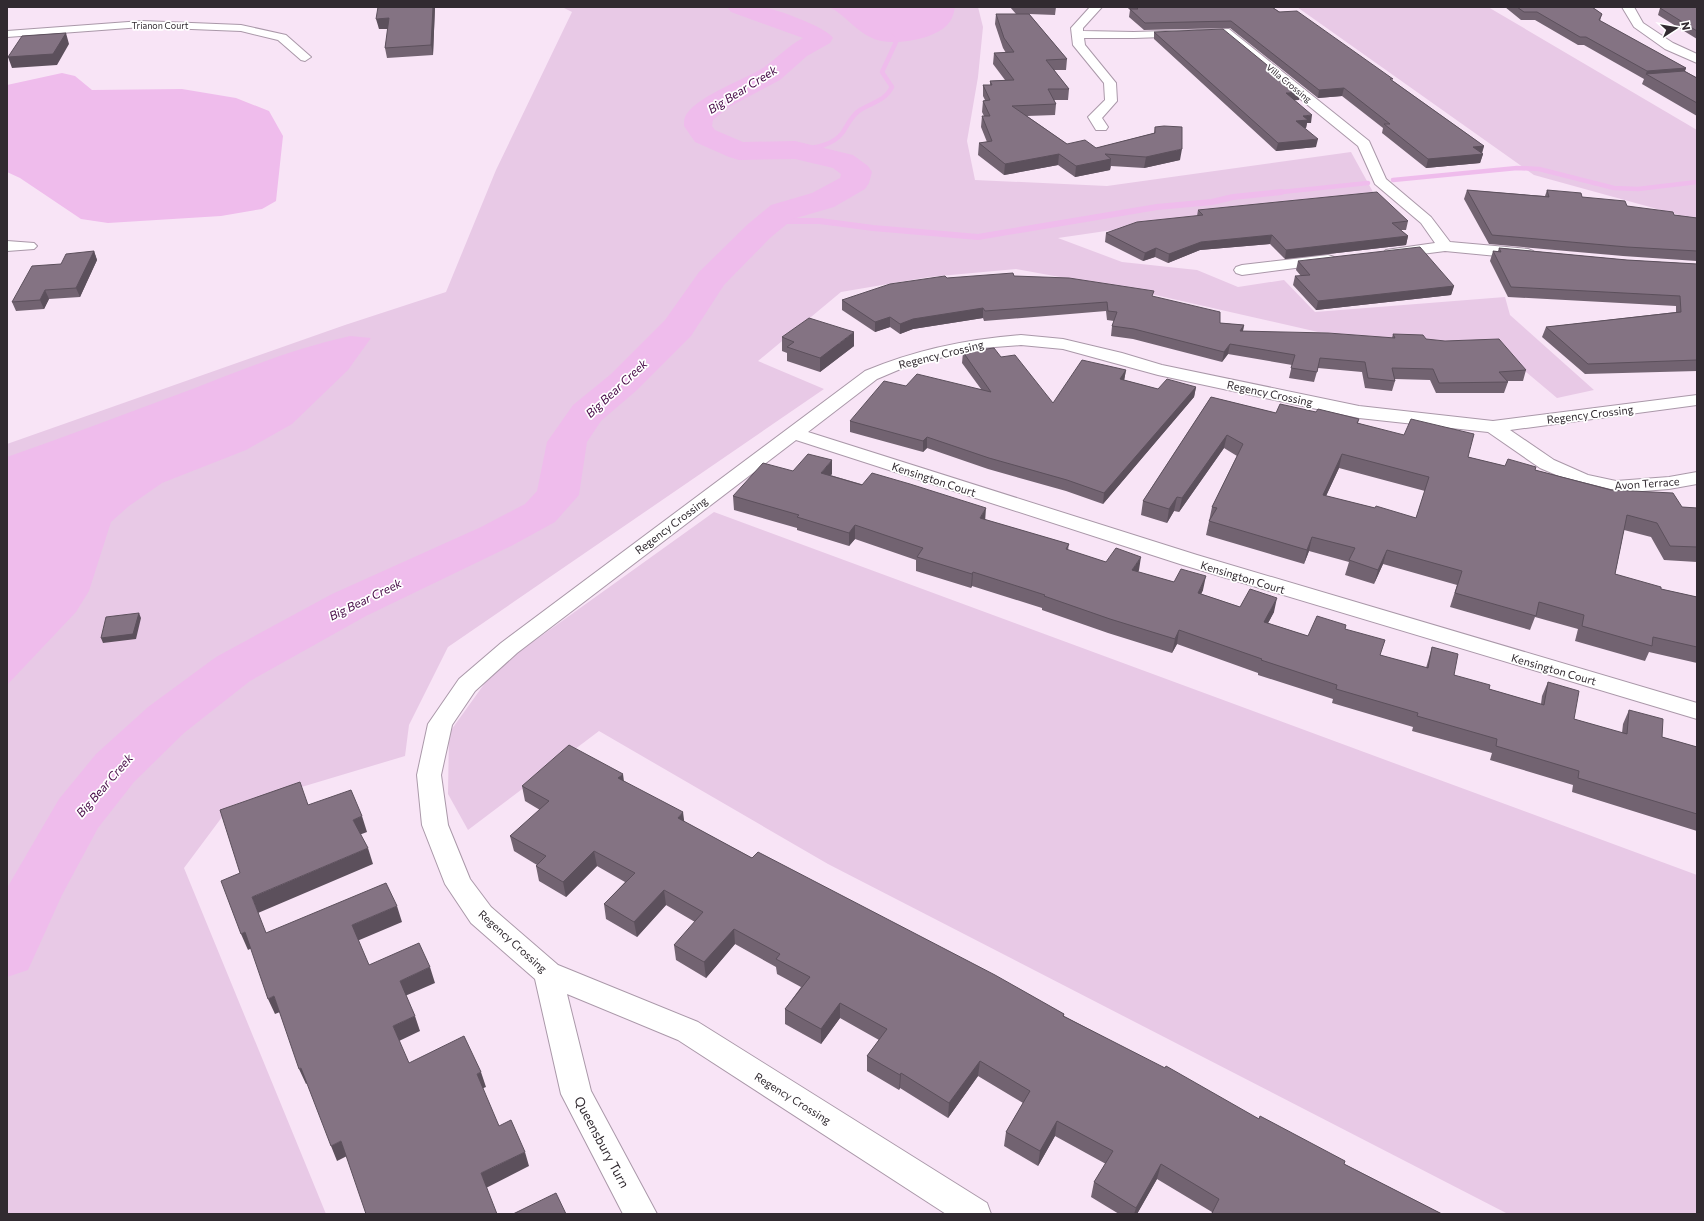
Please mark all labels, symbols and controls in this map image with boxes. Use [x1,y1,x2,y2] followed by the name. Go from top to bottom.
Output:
[1656,8,1696,48] north arrow
[132,20,189,31] street label: Trianon Court
[1679,20,1693,31] text: N
[1264,61,1314,105] street label: Villa Crossing
[705,62,780,116] water label: Big Bear Creek
[897,337,985,371] street label: Regency Crossing
[582,356,650,420] water label: Big Bear Creek
[1226,378,1314,408] street label: Regency Crossing
[1546,402,1634,426] street label: Regency Crossing
[890,459,978,499] street label: Kensington Court
[1614,474,1680,492] street label: Avon Terrace
[632,494,710,556] street label: Regency Crossing
[1199,558,1287,596] street label: Kensington Court
[326,575,404,623] water label: Big Bear Creek
[1510,651,1598,687] street label: Kensington Court
[73,750,136,819] water label: Big Bear Creek
[476,907,550,975] street label: Regency Crossing
[753,1069,833,1127] street label: Regency Crossing
[571,1093,633,1191] street label: Queensbury Turn

